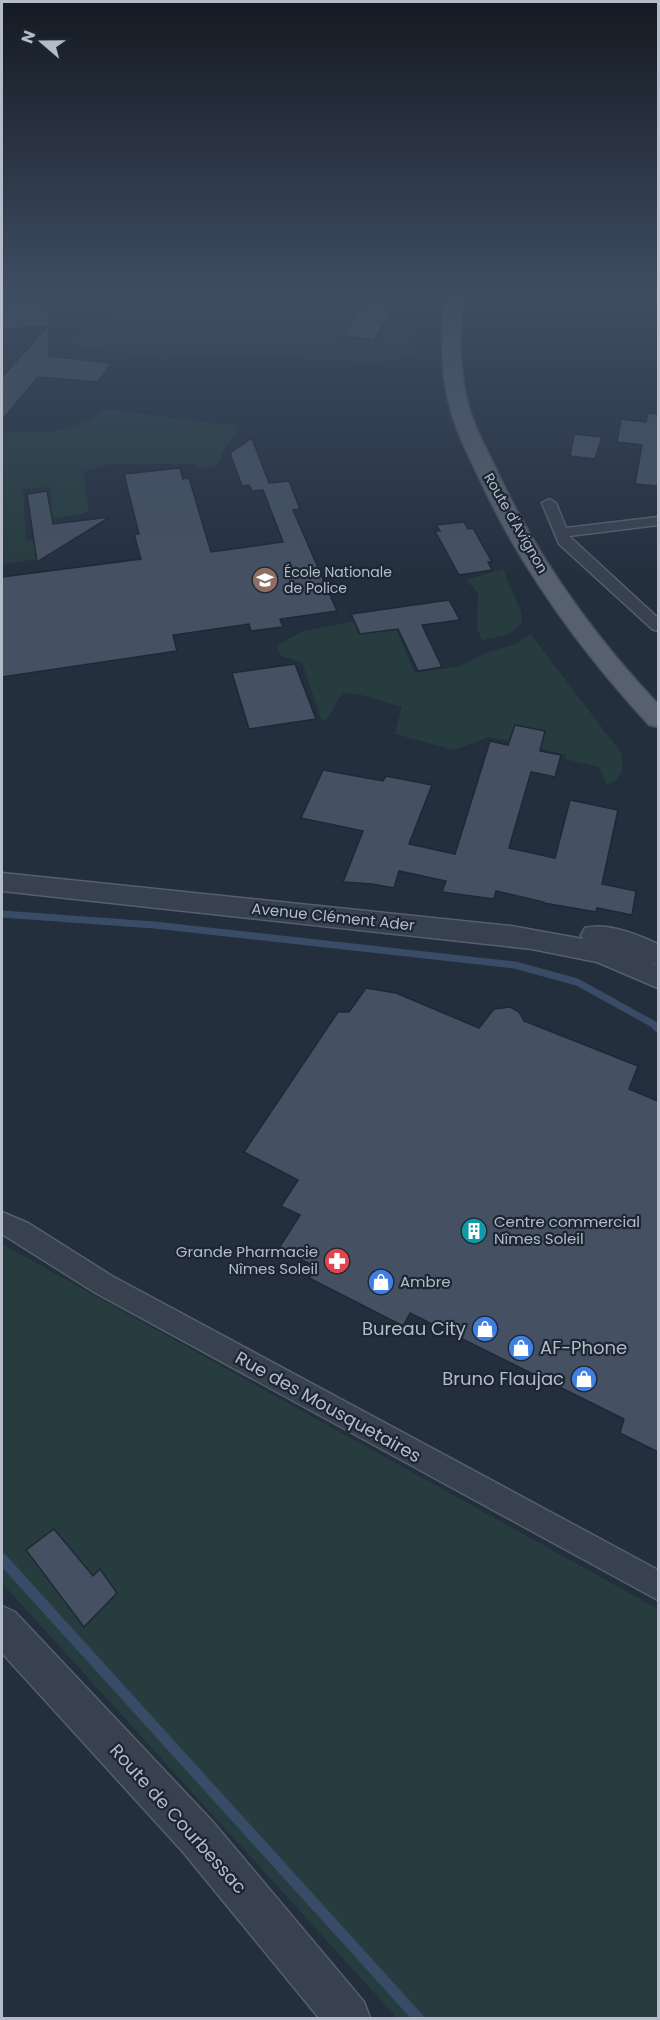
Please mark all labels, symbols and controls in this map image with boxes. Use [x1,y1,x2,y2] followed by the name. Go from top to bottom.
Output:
[12,12,72,72] north arrow
[16,27,41,47] text: N
[479,469,553,577] street label: Route d'Avignon
[284,562,392,598] place label: École Nationale de Police
[250,565,280,595] school or university icon: École Nationale de Police
[250,897,416,936] street label: Avenue Clément Ader
[494,1211,640,1249] place label: Centre commercial Nîmes Soleil
[459,1216,489,1246] building icon: Centre commercial Nîmes Soleil
[176,1241,318,1279] place label: Grande Pharmacie Nîmes Soleil
[322,1246,352,1276] pharmacy icon: Grande Pharmacie Nîmes Soleil
[366,1267,396,1297] shop icon: Ambre
[400,1271,451,1292] place label: Ambre
[470,1314,500,1344] shop icon: Bureau City
[362,1316,466,1341] place label: Bureau City
[506,1333,536,1363] shop icon: AF-Phone
[540,1335,627,1360] place label: AF-Phone
[231,1345,426,1468] street label: Rue des Mousquetaires
[569,1364,599,1394] shop icon: Bruno Flaujac
[442,1366,564,1391] place label: Bruno Flaujac
[104,1738,252,1899] street label: Route de Courbessac

